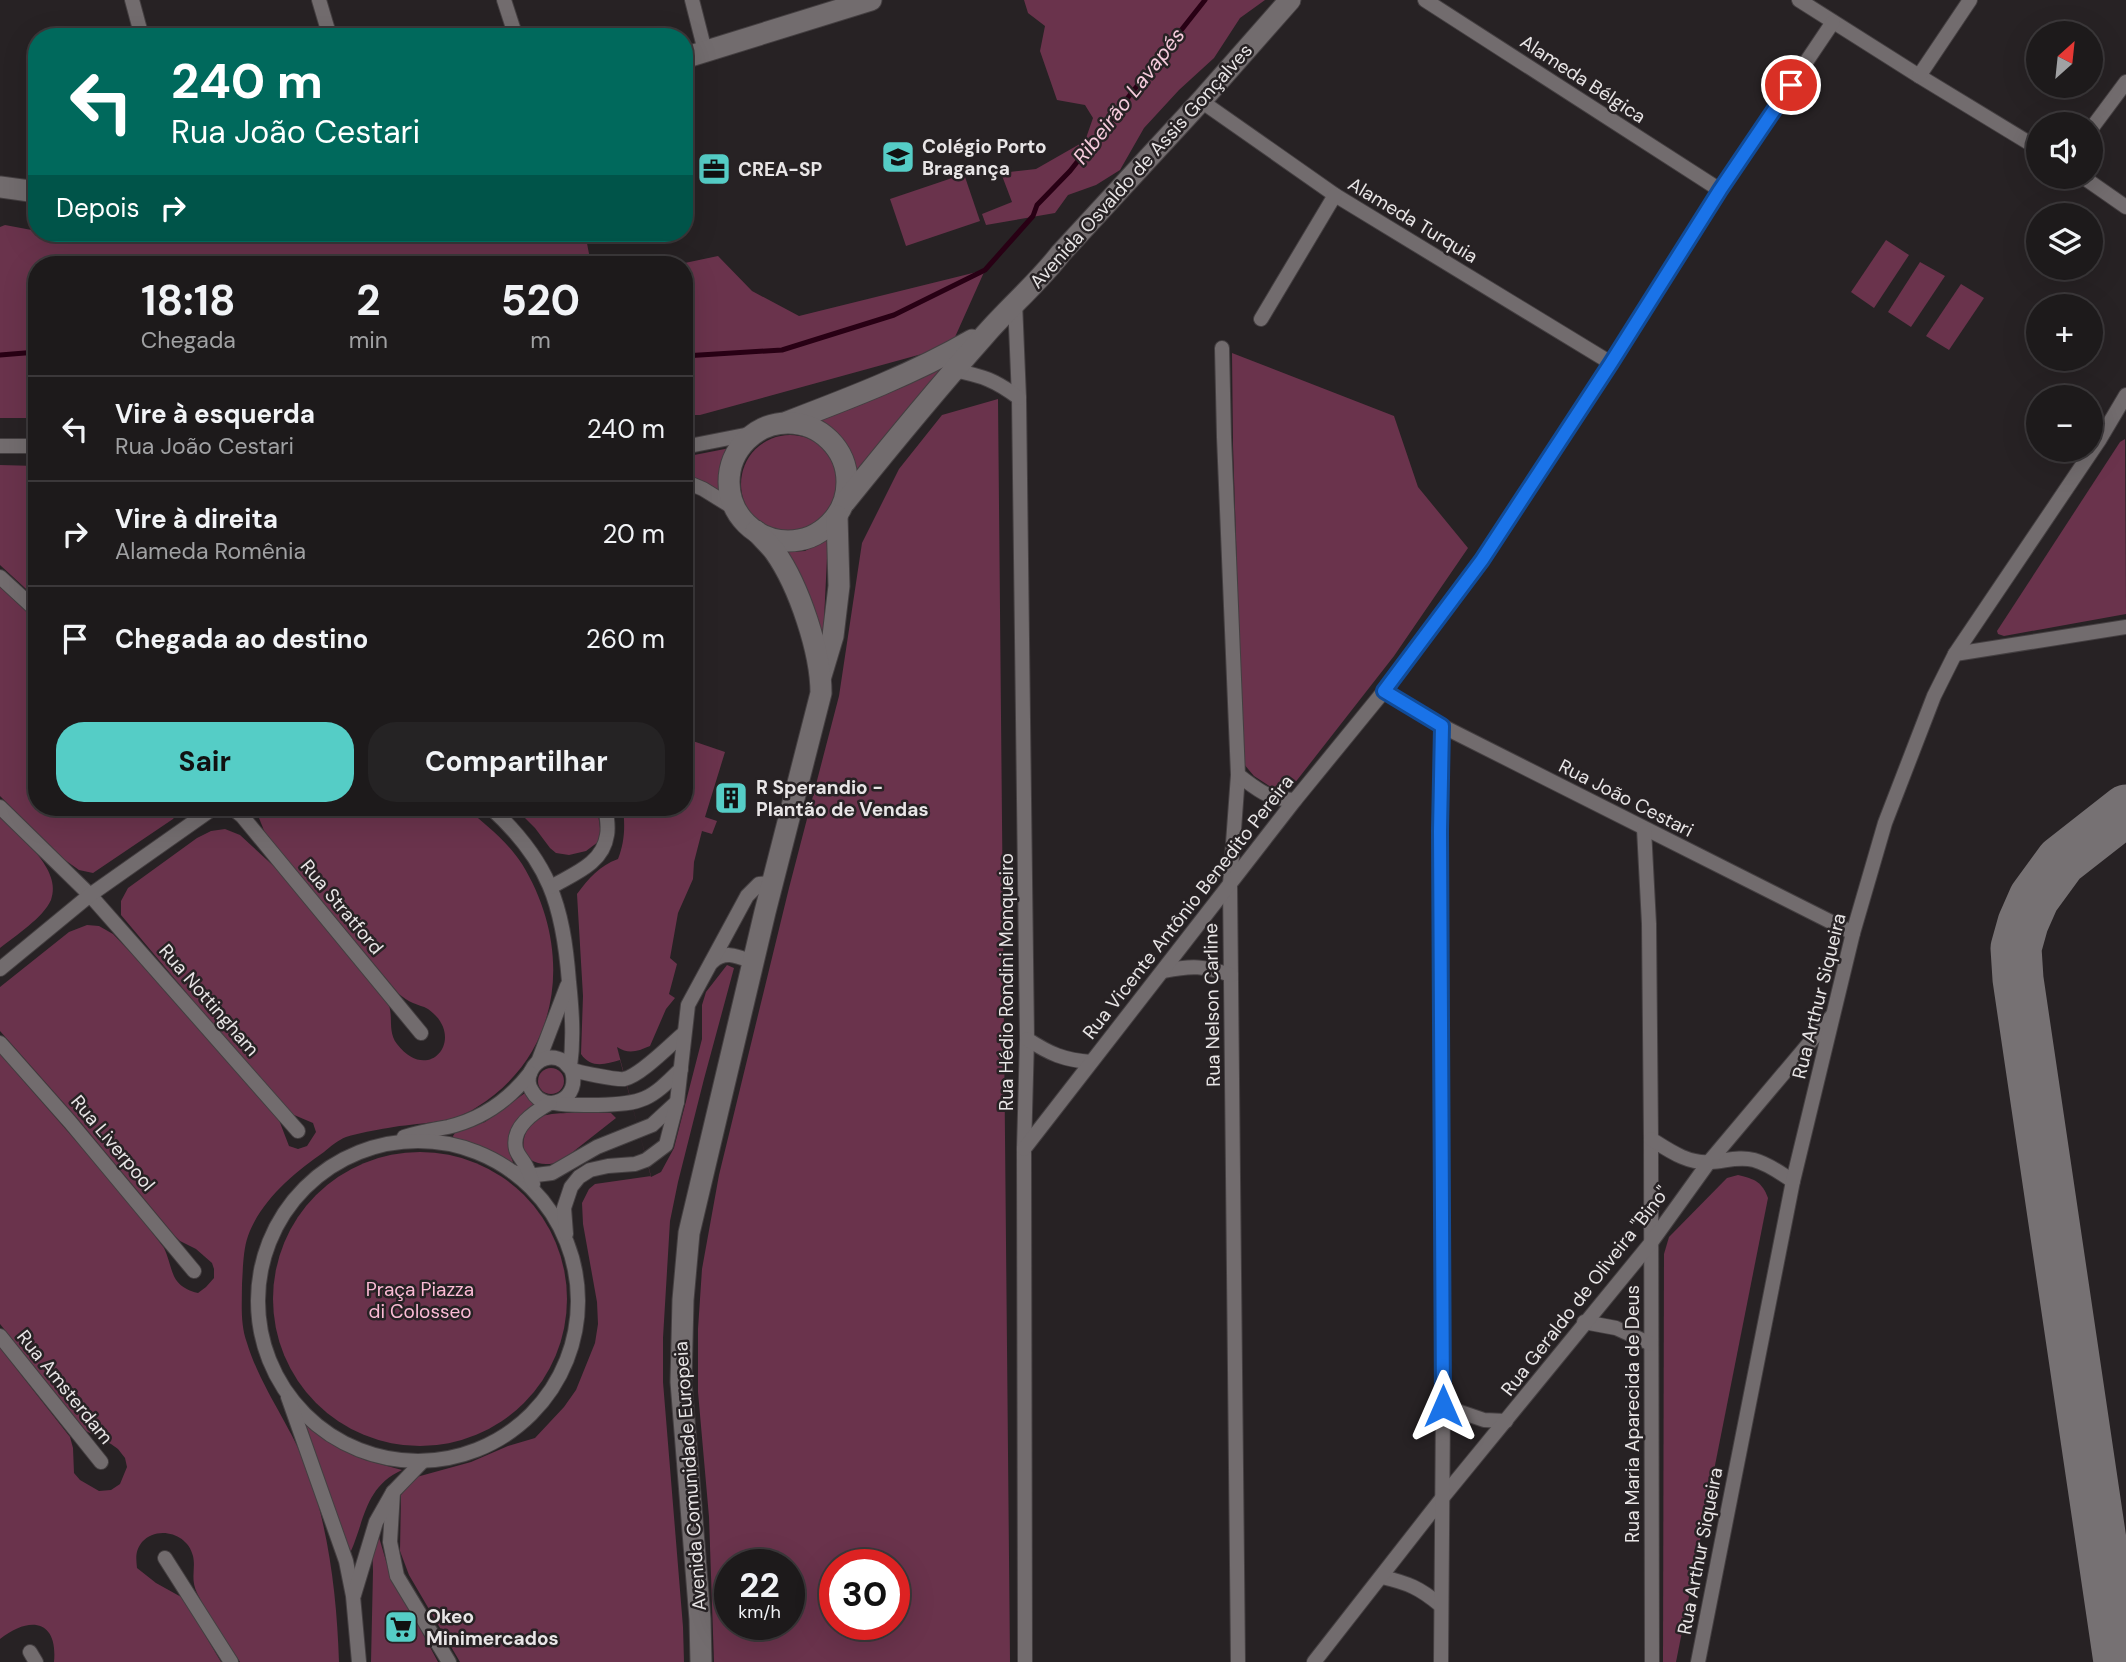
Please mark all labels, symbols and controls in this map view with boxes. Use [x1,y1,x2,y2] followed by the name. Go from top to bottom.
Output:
[2026,21,2104,98] north arrow
[2026,21,2103,462] map controls
[1067,22,1191,170] water label: Ribeirão Lavapés
[1515,29,1651,129] street label: Alameda Bélgica
[1024,38,1258,294] street label: Avenida Osvaldo de Assis Gonçalves
[171,49,323,113] text: 240 m
[1761,55,1821,115] pin
[56,56,147,147] icon: left
[1772,66,1810,104] icon: arrive
[171,111,420,153] text: Rua João Cestari
[2026,112,2103,189] button: sound
[922,134,1047,181] place label: Colégio Porto Bragança
[879,138,917,176] school or university icon: Colégio Porto Bragança
[695,150,733,188] office icon: CREA-SP
[738,157,822,182] place label: CREA-SP
[1343,171,1483,269] street label: Alameda Turquia
[154,189,192,227] icon: right
[56,191,140,225] text: Depois
[2026,203,2103,280] button: layers
[141,273,236,328] text: 18:18
[356,273,380,328] text: 2
[501,273,580,328] text: 520
[2026,294,2103,371] button: +
[141,325,236,355] text: Chegada
[349,325,388,355] text: min
[530,325,551,355] text: m
[2026,385,2103,462] button: −
[115,397,315,431] text: Vire à esquerda
[56,410,94,448] icon: left
[587,412,665,446] text: 240 m
[115,431,294,461] text: Rua João Cestari
[115,502,278,536] text: Vire à direita
[56,515,94,553] icon: right
[602,517,665,551] text: 20 m
[115,536,306,566] text: Alameda Romênia
[56,620,94,658] icon: arrive
[115,622,368,656] text: Chegada ao destino
[586,622,665,656] text: 260 m
[56,722,354,802] button: Sair
[368,722,665,802] button: Compartilhar
[1554,753,1698,843] street label: Rua João Cestari
[1077,770,1299,1044] street label: Rua Vicente Antônio Benedito Pereira
[756,775,929,822] place label: R Sperandio - Plantão de Vendas
[712,779,750,817] building icon: R Sperandio - Plantão de Vendas
[994,853,1019,1111] street label: Rua Hédio Rondini Monqueiro
[295,854,389,960] street label: Rua Stratford
[1786,911,1852,1081] street label: Rua Arthur Siqueira
[1198,923,1226,1087] street label: Rua Nelson Carline
[153,939,265,1061] street label: Rua Nottingham
[65,1090,161,1196] street label: Rua Liverpool
[1495,1181,1675,1401] street label: Rua Geraldo de Oliveira "Bino"
[366,1277,474,1324] park label: Praça Piazza di Colosseo
[1620,1285,1645,1543] street label: Rua Maria Aparecida de Deus
[11,1325,119,1449] street label: Rua Amsterdam
[668,1340,712,1612] street label: Avenida Comunidade Europeia
[1406,1369,1480,1443] position arrow
[1672,1465,1728,1637] street label: Rua Arthur Siqueira
[819,1549,910,1640] speed limit sign: 30
[739,1562,780,1608] text: 22
[738,1600,781,1624] text: km/h
[426,1604,559,1651] place label: Okeo Minimercados
[382,1608,420,1646] supermarket icon: Okeo Minimercados

